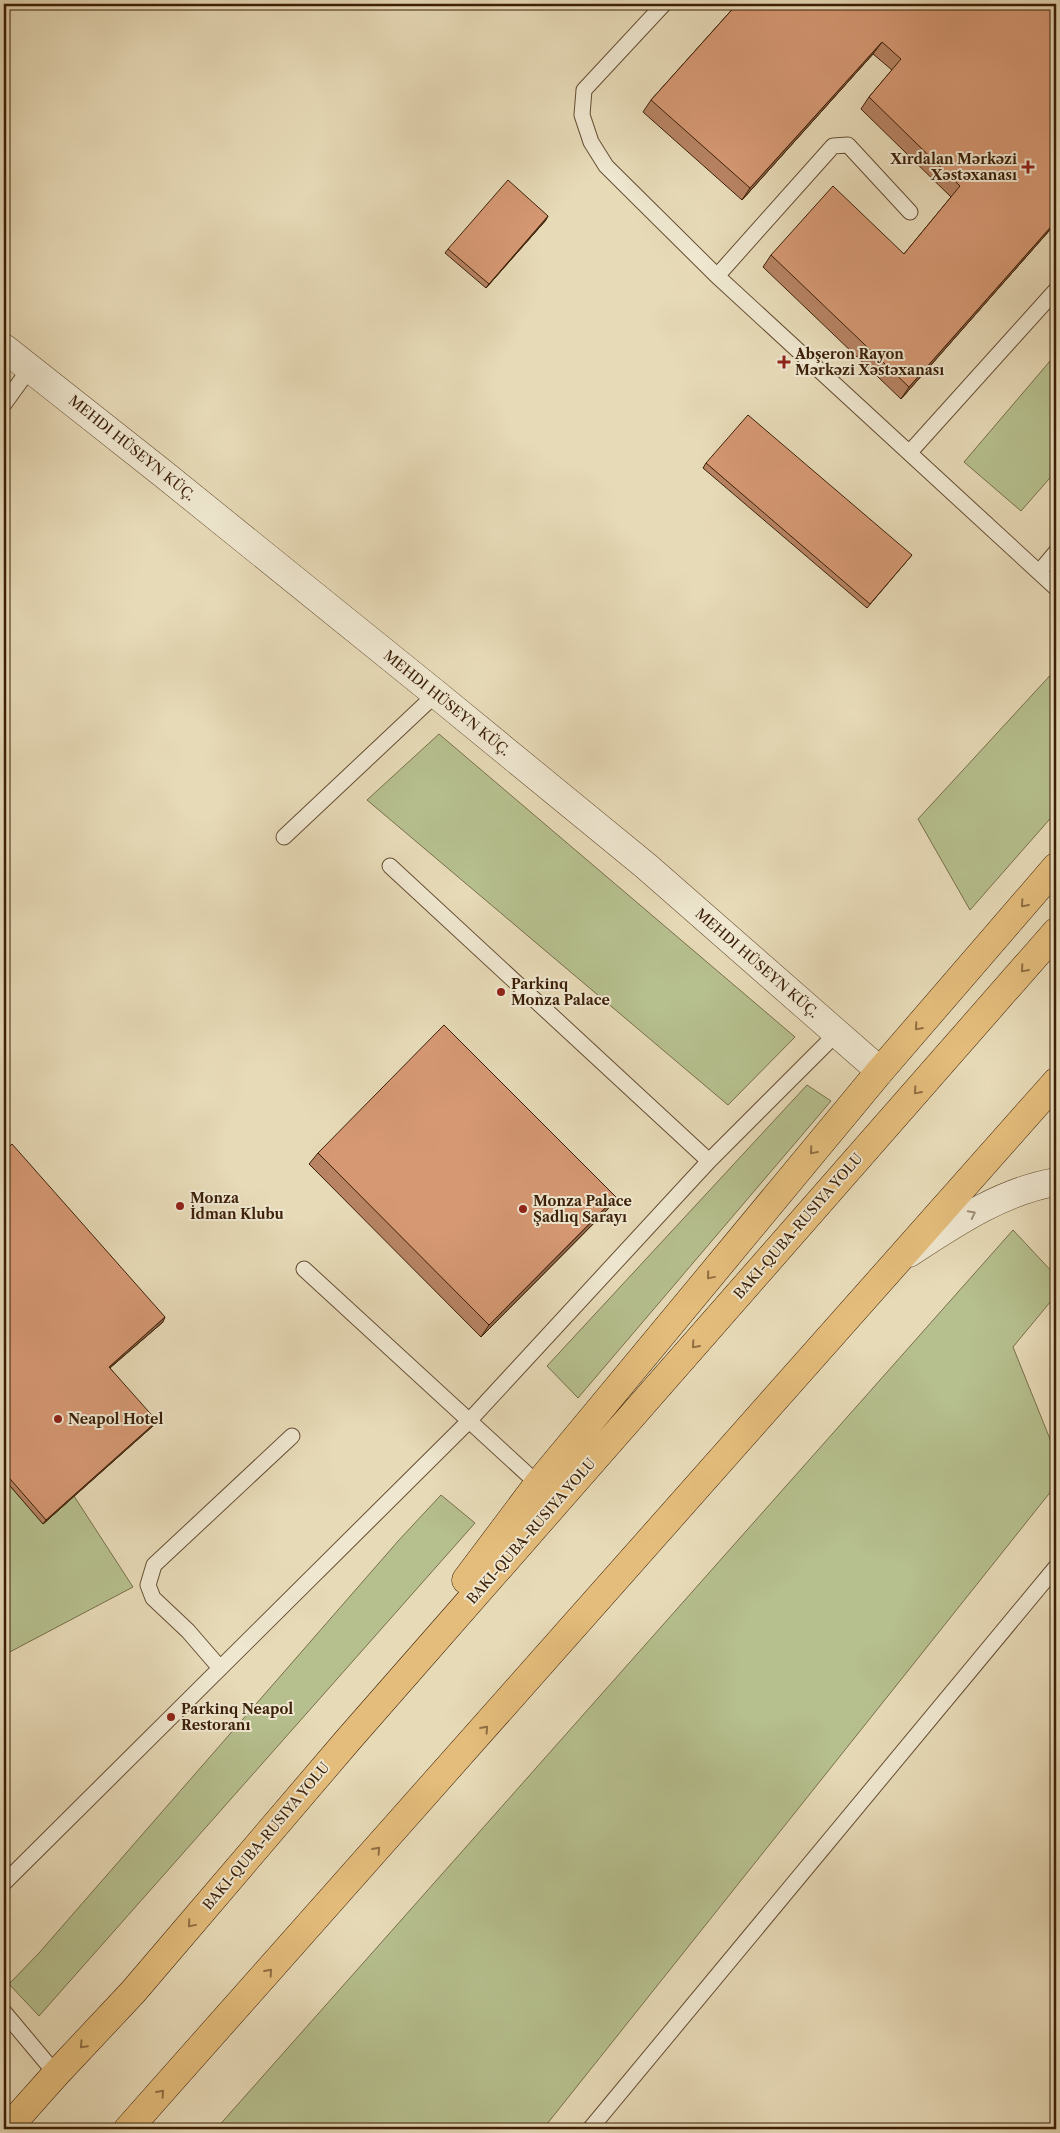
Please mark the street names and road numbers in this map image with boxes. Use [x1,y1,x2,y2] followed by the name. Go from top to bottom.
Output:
[65,391,199,505] street label: MEHDI HÜSEYN KÜÇ.
[380,646,514,760] street label: MEHDI HÜSEYN KÜÇ.
[692,904,822,1022] street label: MEHDI HÜSEYN KÜÇ.
[730,1149,866,1303] street label: BAKI-QUBA-RUSIYA YOLU
[463,1454,599,1608] street label: BAKI-QUBA-RUSIYA YOLU
[199,1758,333,1914] street label: BAKI-QUBA-RUSIYA YOLU

